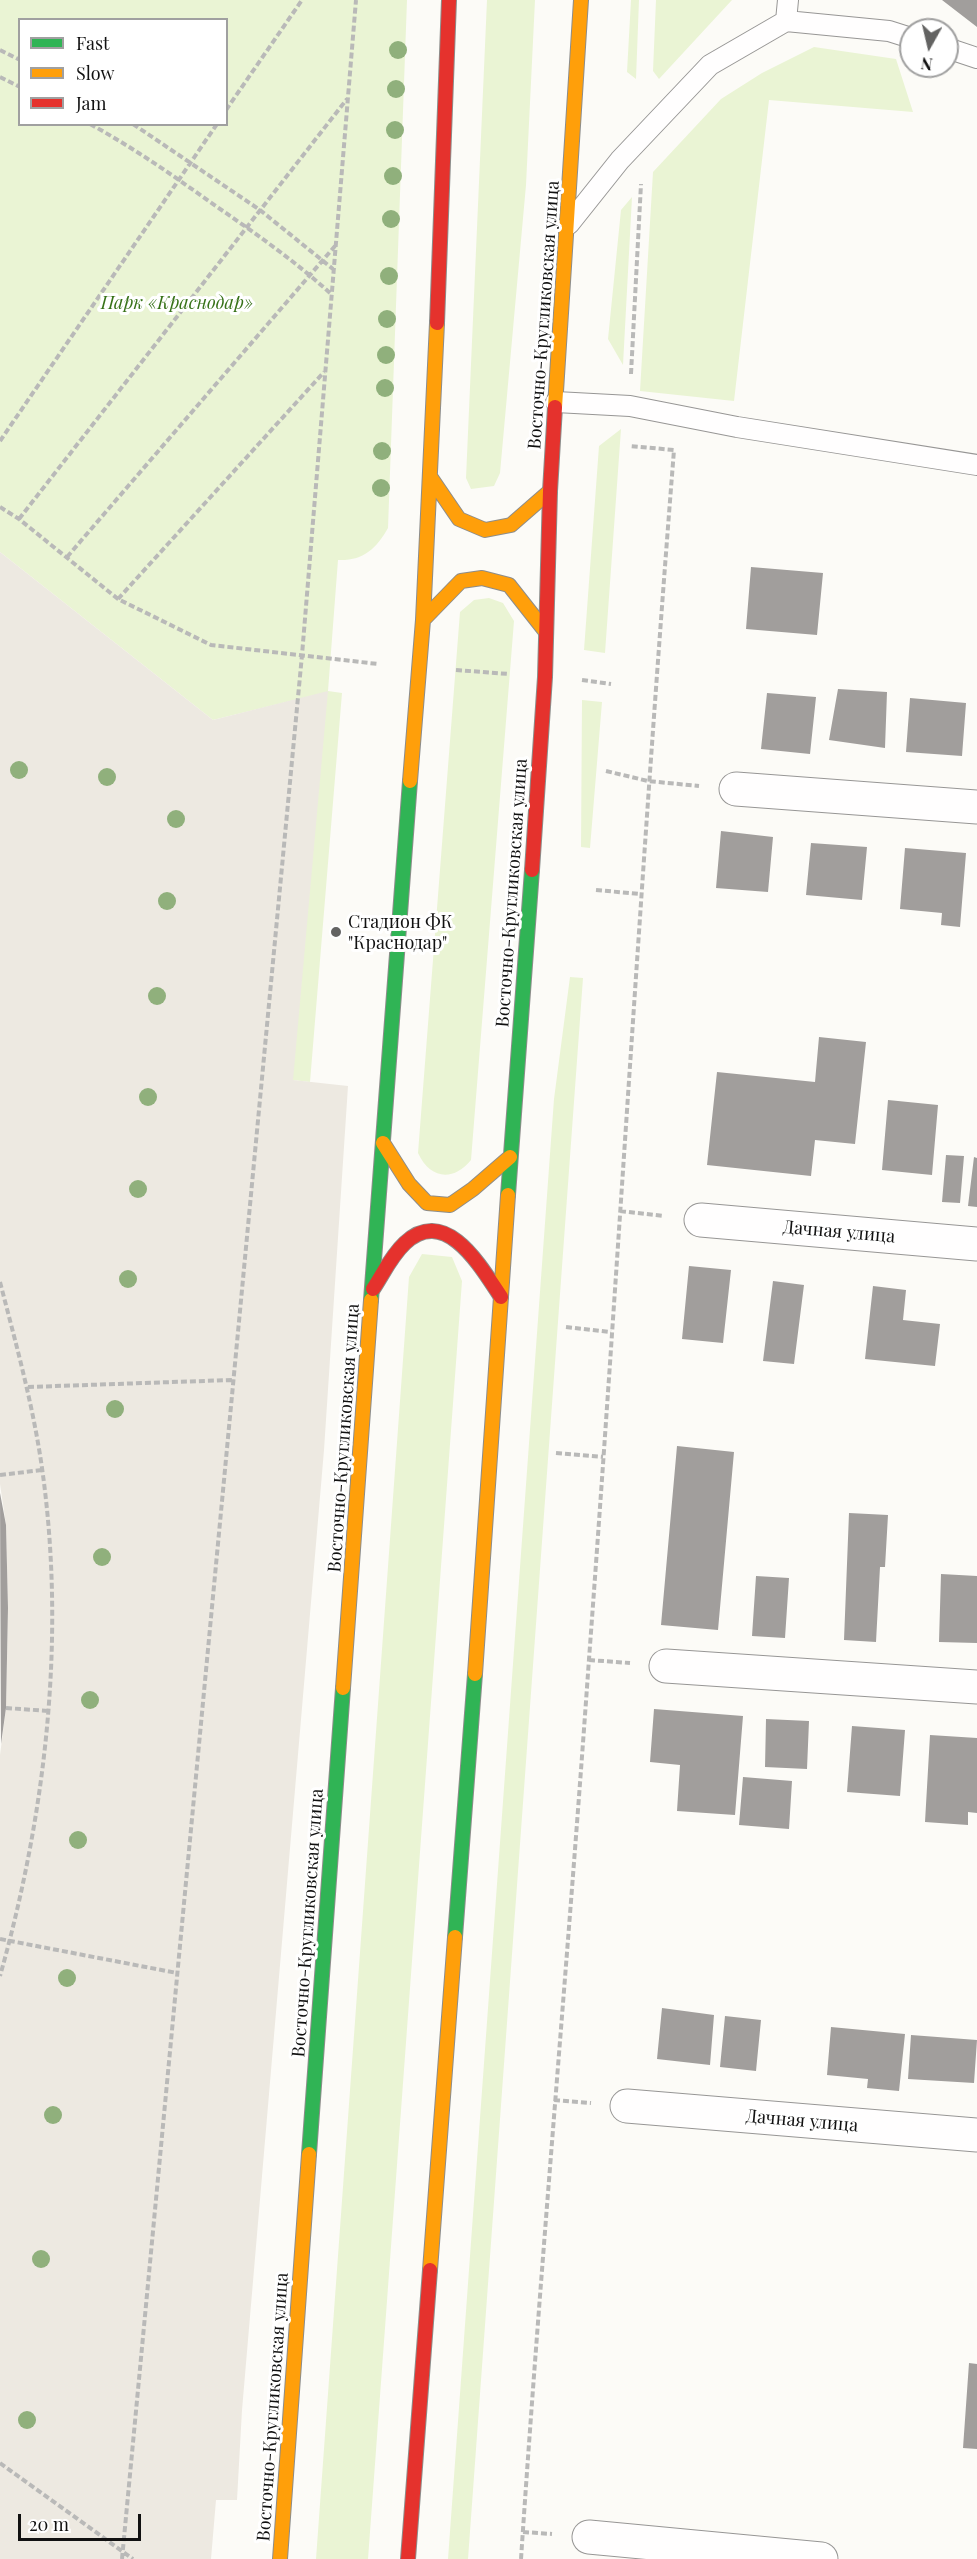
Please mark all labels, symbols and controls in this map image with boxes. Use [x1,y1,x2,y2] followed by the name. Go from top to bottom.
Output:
[18,18,228,126] legend
[899,18,959,78] north arrow
[76,31,109,55] text: Fast
[920,53,934,76] text: N
[76,61,114,85] text: Slow
[76,91,106,115] text: Jam
[524,180,564,450] street label: Восточно-Кругликовская улица
[101,292,253,314] park label: Парк «Краснодар»
[492,758,532,1028] street label: Восточно-Кругликовская улица
[348,911,453,954] place label: Стадион ФК "Краснодар"
[329,925,343,939] marker: Стадион ФК "Краснодар"
[782,1216,896,1248] street label: Дачная улица
[324,1303,364,1573] street label: Восточно-Кругликовская улица
[288,1788,328,2058] street label: Восточно-Кругликовская улица
[745,2105,859,2137] street label: Дачная улица
[253,2272,293,2542] street label: Восточно-Кругликовская улица
[21,2502,144,2540] scale bar
[29,2512,69,2536] text: 20 m

